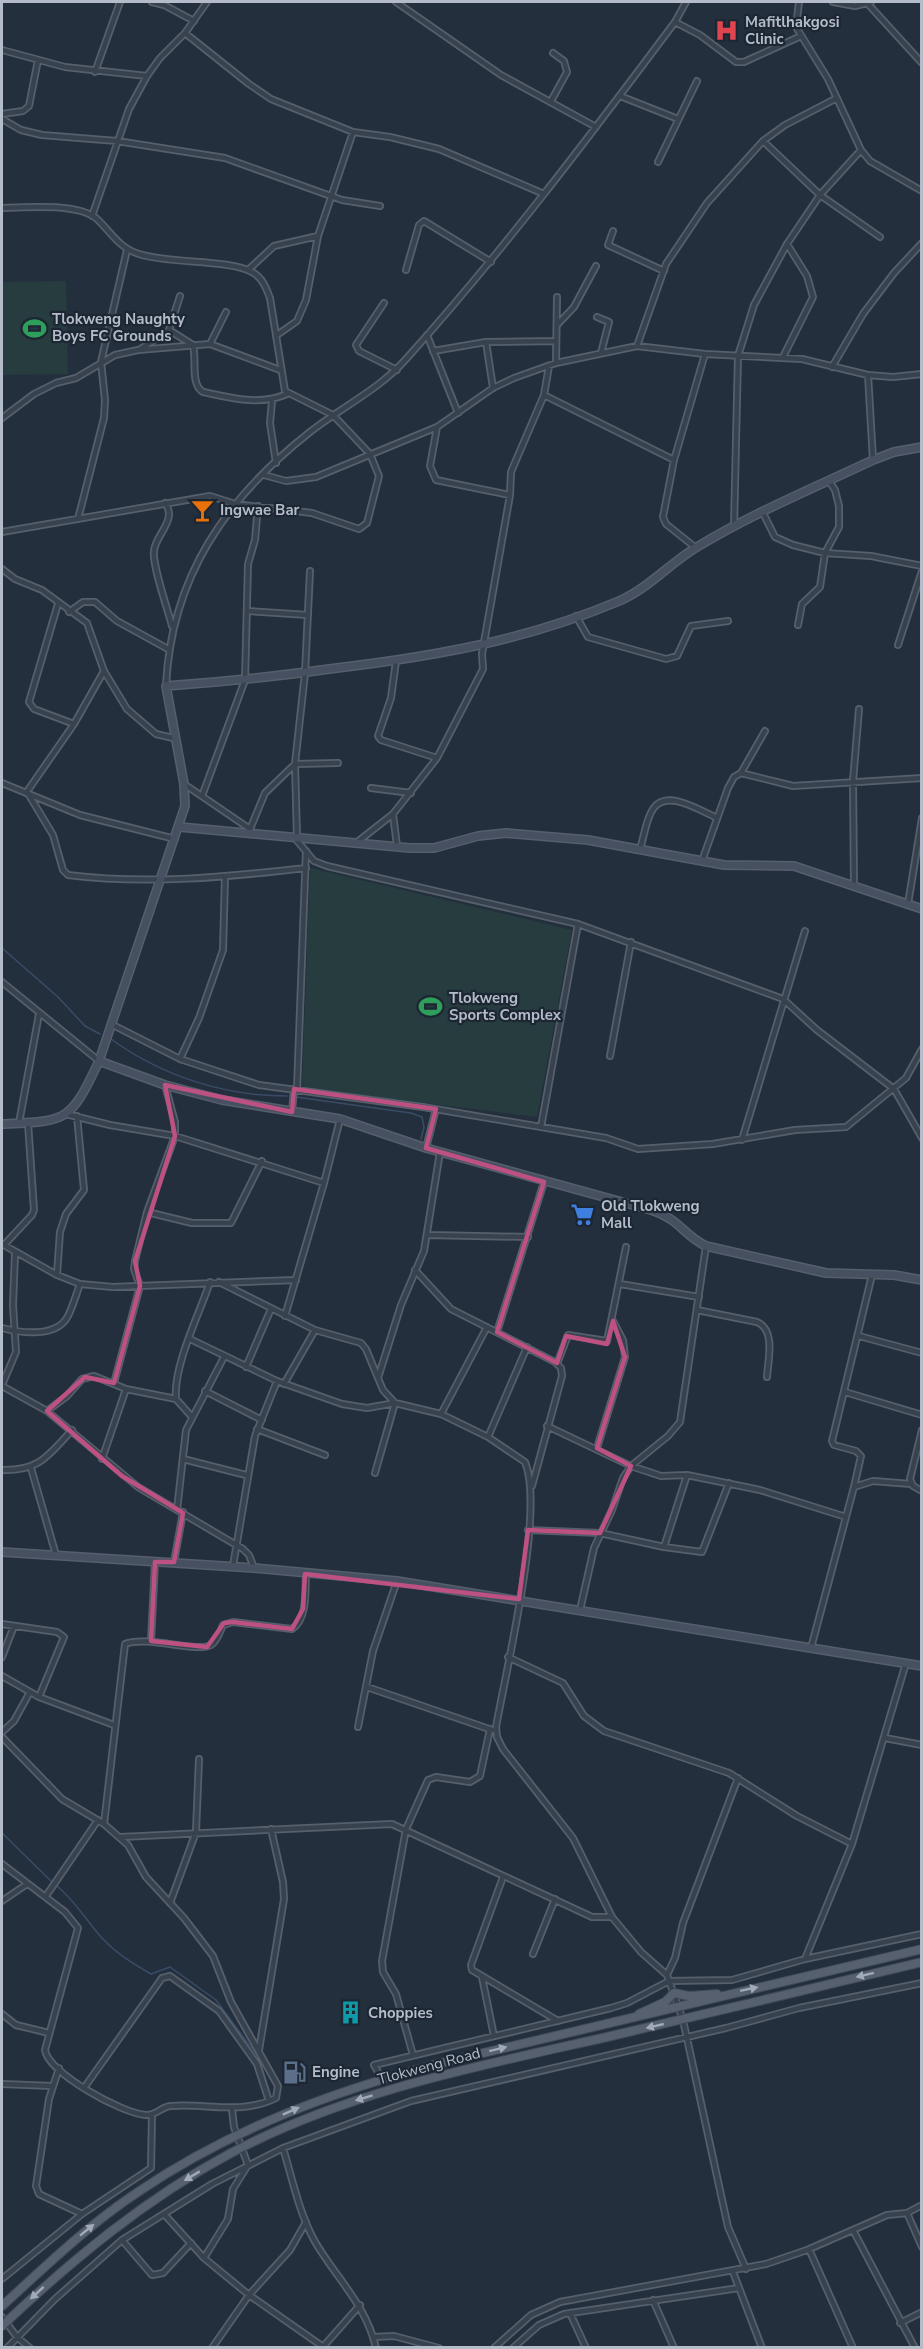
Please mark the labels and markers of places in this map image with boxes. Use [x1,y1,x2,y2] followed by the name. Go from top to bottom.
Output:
[745,12,840,49] place label: Mafitlhakgosi Clinic
[714,18,740,44] hospital icon: Mafitlhakgosi Clinic
[52,309,185,346] place label: Tlokweng Naughty Boys FC Grounds
[21,315,47,341] sports icon: Tlokweng Naughty Boys FC Grounds
[189,497,215,523] bar icon: Ingwae Bar
[220,500,300,520] place label: Ingwae Bar
[449,988,562,1025] place label: Tlokweng Sports Complex
[418,994,444,1020] sports icon: Tlokweng Sports Complex
[601,1196,700,1233] place label: Old Tlokweng Mall
[570,1202,596,1228] supermarket icon: Old Tlokweng Mall
[337,2000,363,2026] building icon: Choppies
[368,2003,433,2023] place label: Choppies
[281,2059,307,2085] fuel station icon: Engine
[312,2062,360,2082] place label: Engine

